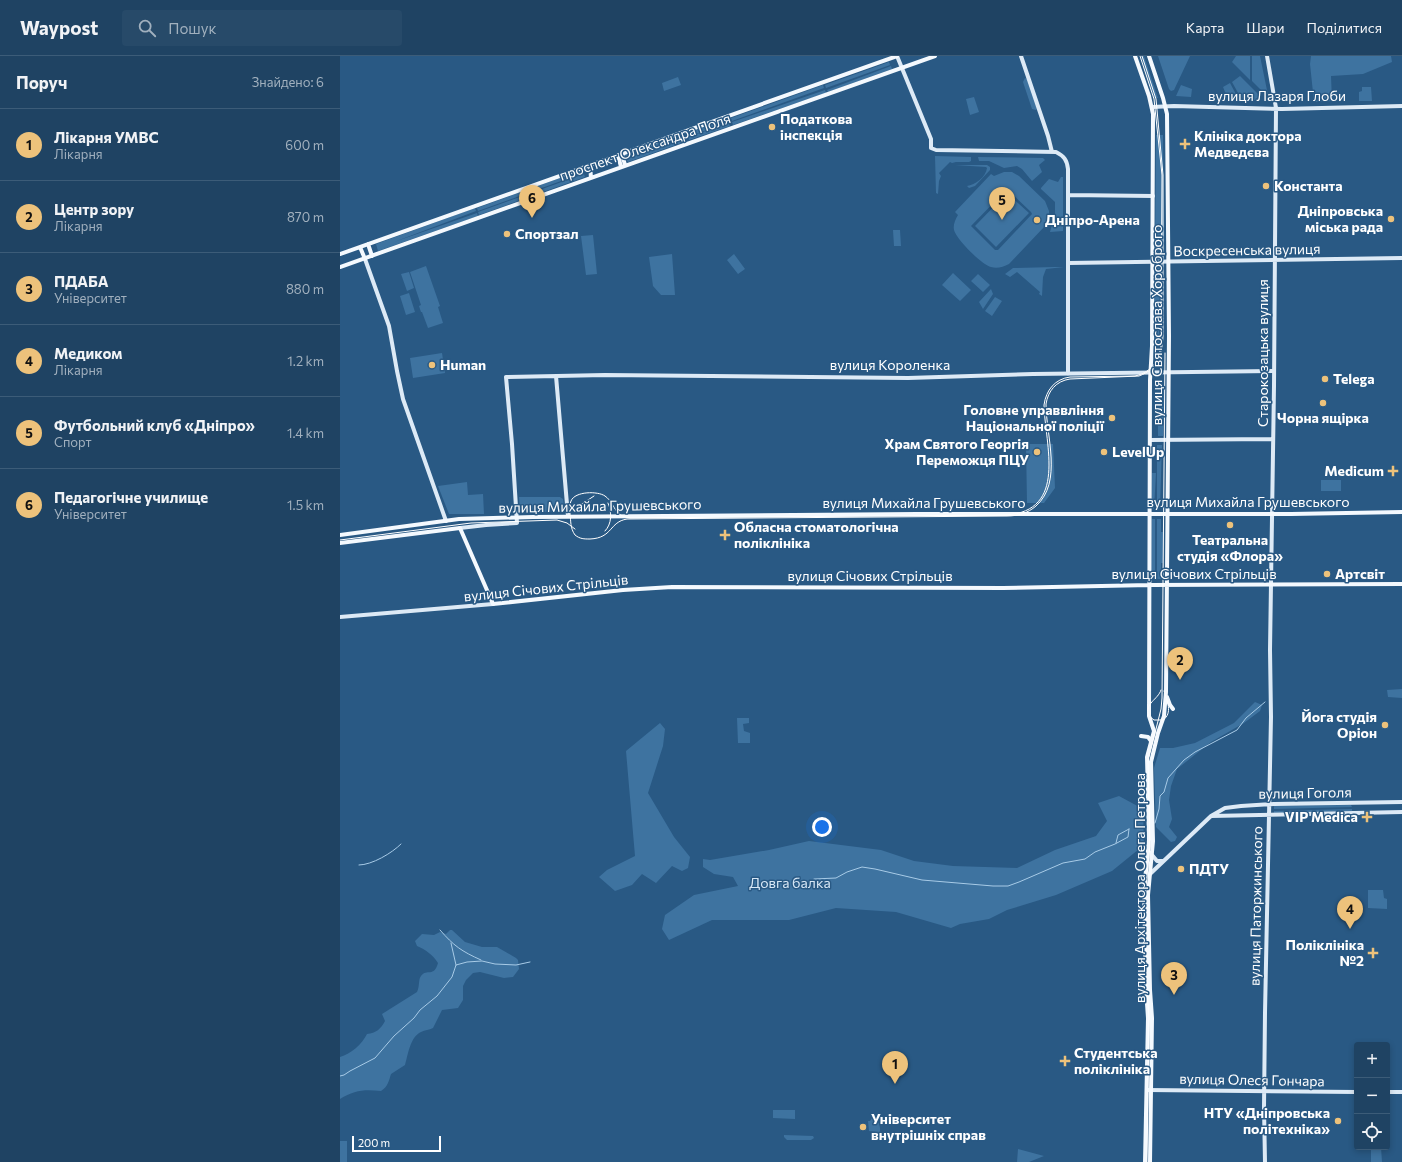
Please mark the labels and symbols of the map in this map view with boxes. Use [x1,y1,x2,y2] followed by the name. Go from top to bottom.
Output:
[1208,87,1346,104] street label: вулиця Лазаря Глоби
[557,109,733,184] street label: проспект Олександра Поля
[780,110,852,143] place label: Податкова інспекція
[767,122,777,132] marker: Податкова інспекція
[1194,127,1302,160] place label: Клініка доктора Медведєва
[1179,138,1191,150] marker: Клініка доктора Медведєва
[1274,177,1343,194] place label: Константа
[1261,181,1271,191] marker: Константа
[519,185,545,218] pin: 6
[989,187,1015,220] pin: 5
[1298,202,1383,235] place label: Дніпровська міська рада
[1045,211,1140,228] place label: Дніпро-Арена
[1386,214,1396,224] marker: Дніпровська міська рада
[1032,215,1042,225] marker: Дніпро-Арена
[515,225,578,242] place label: Спортзал
[1148,225,1165,425] street label: вулиця Святослава Хороброго
[502,229,512,239] marker: Спортзал
[1173,240,1321,259] street label: Воскресенська вулиця
[1254,279,1271,427] street label: Старокозацька вулиця
[440,356,486,373] place label: Human
[830,356,950,373] street label: вулиця Короленка
[427,360,437,370] marker: Human
[1333,370,1375,387] place label: Telega
[1320,374,1330,384] marker: Telega
[1318,398,1328,408] marker: Чорна ящірка
[963,401,1105,434] place label: Головне управвління Національної поліції
[1277,409,1369,426] place label: Чорна ящірка
[1107,413,1117,423] marker: Головне управвління Національної поліції
[884,435,1029,468] place label: Храм Святого Георгія Переможця ПЦУ
[1112,443,1164,460] place label: LevelUp
[1032,447,1042,457] marker: Храм Святого Георгія Переможця ПЦУ
[1099,447,1109,457] marker: LevelUp
[1324,462,1384,479] place label: Medicum
[1387,465,1399,477] marker: Medicum
[1146,493,1350,510] street label: вулиця Михайла Грушевського
[822,494,1026,511] street label: вулиця Михайла Грушевського
[498,495,702,516] street label: вулиця Михайла Грушевського
[734,518,899,551] place label: Обласна стоматологічна поліклініка
[1225,520,1235,530] marker: Театральна студія «Флора»
[719,529,731,541] marker: Обласна стоматологічна поліклініка
[1177,531,1283,564] place label: Театральна студія «Флора»
[1111,565,1277,582] street label: вулиця Січових Стрільців
[1335,565,1385,582] place label: Артсвіт
[787,567,953,584] street label: вулиця Січових Стрільців
[1322,569,1332,579] marker: Артсвіт
[463,570,629,605] street label: вулиця Січових Стрільців
[1167,647,1193,680] pin: 2
[1301,708,1377,741] place label: Йога студія Оріон
[1380,720,1390,730] marker: Йога студія Оріон
[1131,773,1148,1003] street label: вулиця Архітектора Олега Петрова
[1258,783,1352,802] street label: вулиця Гоголя
[1285,808,1358,825] place label: VIP Medica
[1361,811,1373,823] marker: VIP Medica
[812,817,832,837] your location
[1246,826,1265,986] street label: вулиця Паторжинського
[1189,860,1229,877] place label: ПДТУ
[1176,864,1186,874] marker: ПДТУ
[749,874,831,891] park label: Довга балка
[1337,896,1363,929] pin: 4
[1286,936,1364,969] place label: Поліклініка №2
[1367,947,1379,959] marker: Поліклініка №2
[1161,962,1187,995] pin: 3
[1074,1044,1158,1077] place label: Студентська поліклініка
[882,1051,908,1084] pin: 1
[1059,1055,1071,1067] marker: Студентська поліклініка
[1179,1070,1325,1089] street label: вулиця Олеся Гончара
[1204,1104,1330,1137] place label: НТУ «Дніпровська політехніка»
[871,1110,986,1143] place label: Університет внутрішніх справ
[1333,1116,1343,1126] marker: НТУ «Дніпровська політехніка»
[858,1122,868,1132] marker: Університет внутрішніх справ
[352,1134,441,1153] scale bar

